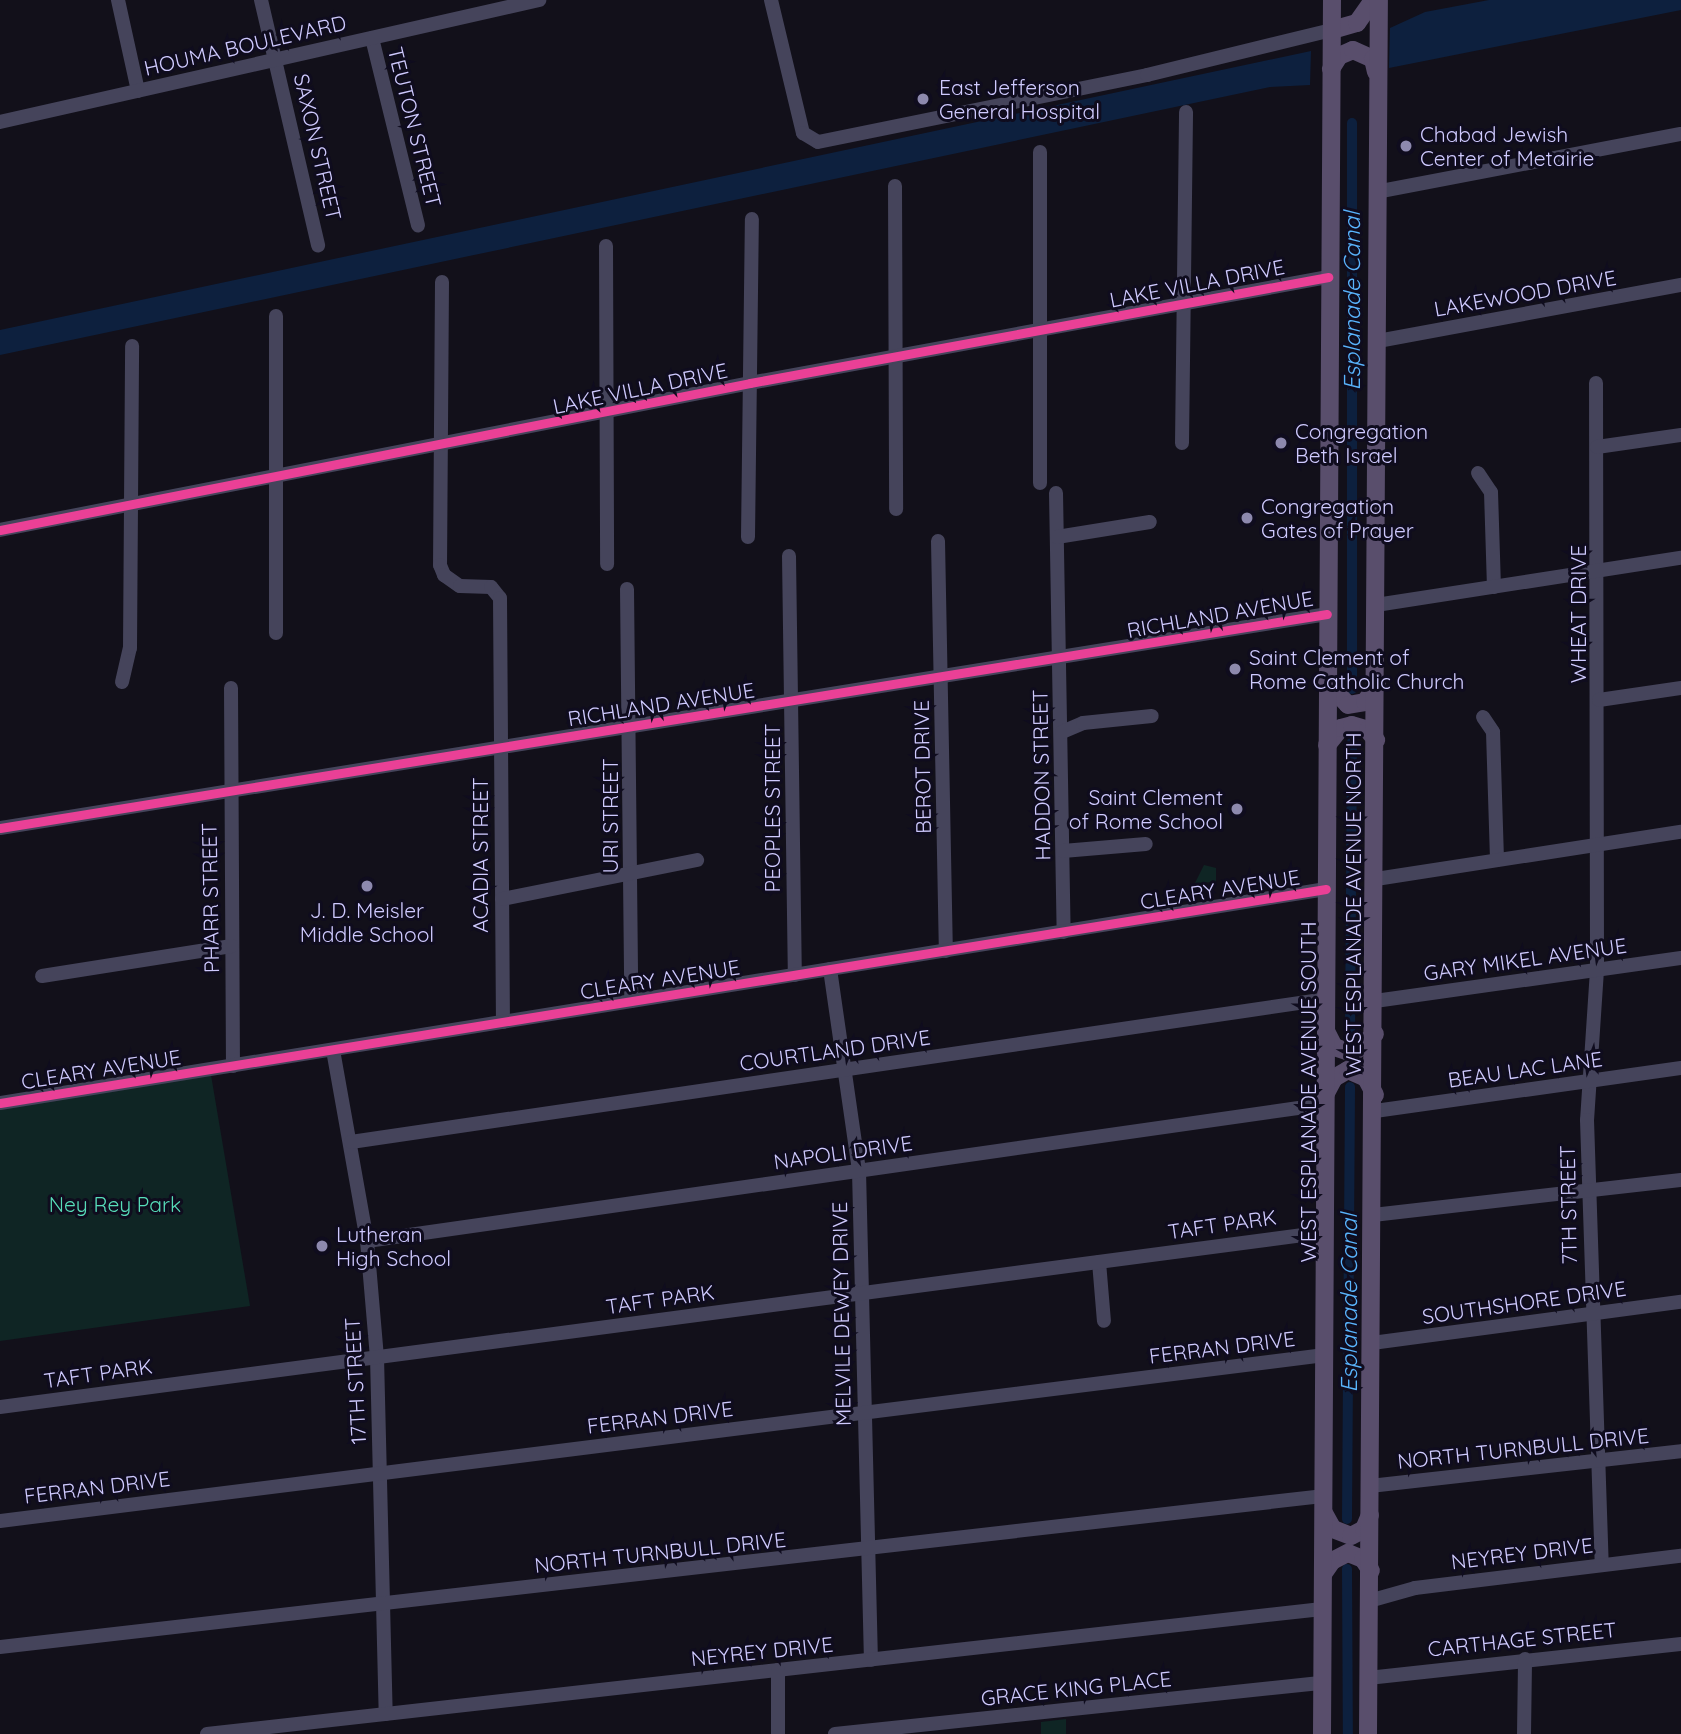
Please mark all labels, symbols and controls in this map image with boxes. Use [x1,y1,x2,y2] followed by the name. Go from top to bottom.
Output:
[141,9,349,81] street label: HOUMA BOULEVARD
[383,44,447,210] street label: TEUTON STREET
[289,71,347,223] street label: SAXON STREET
[939,74,1100,124] place label: East Jefferson General Hospital
[913,89,933,109] marker: East Jefferson General Hospital
[1420,121,1594,171] place label: Chabad Jewish Center of Metairie
[1398,138,1414,154] marker: Chabad Jewish Center of Metairie
[1338,212,1366,390] water label: Esplanade Canal
[1107,254,1287,312] street label: LAKE VILLA DRIVE
[1432,265,1618,321] street label: LAKEWOOD DRIVE
[550,357,730,419] street label: LAKE VILLA DRIVE
[1295,418,1428,468] place label: Congregation Beth Israel
[1273,435,1289,451] marker: Congregation Beth Israel
[1261,493,1414,543] place label: Congregation Gates of Prayer
[1239,510,1255,526] marker: Congregation Gates of Prayer
[1565,545,1591,683] street label: WHEAT DRIVE
[1125,585,1315,643] street label: RICHLAND AVENUE
[1249,644,1465,694] place label: Saint Clement of Rome Catholic Church
[1227,661,1243,677] marker: Saint Clement of Rome Catholic Church
[566,677,756,731] street label: RICHLAND AVENUE
[1027,689,1055,861] street label: HADDON STREET
[908,700,936,834] street label: BEROT DRIVE
[759,724,785,892] street label: PEOPLES STREET
[1340,732,1366,1076] street label: WEST ESPLANADE AVENUE NORTH
[597,758,623,874] street label: URI STREET
[467,777,493,933] street label: ACADIA STREET
[1069,784,1223,834] place label: Saint Clement of Rome School
[1229,801,1245,817] marker: Saint Clement of Rome School
[196,823,224,973] street label: PHARR STREET
[1138,864,1302,914] street label: CLEARY AVENUE
[359,878,375,894] marker: J. D. Meisler Middle School
[300,897,434,947] place label: J. D. Meisler Middle School
[1295,921,1321,1263] street label: WEST ESPLANADE AVENUE SOUTH
[1422,932,1628,986] street label: GARY MIKEL AVENUE
[578,954,742,1004] street label: CLEARY AVENUE
[738,1024,932,1076] street label: COURTLAND DRIVE
[19,1044,183,1094] street label: CLEARY AVENUE
[1446,1046,1604,1092] street label: BEAU LAC LANE
[772,1130,914,1174] street label: NAPOLI DRIVE
[1554,1145,1582,1265] street label: 7TH STREET
[49,1191,181,1217] park label: Ney Rey Park
[826,1202,856,1426] street label: MELVILE DEWEY DRIVE
[1166,1204,1278,1244] street label: TAFT PARK
[1335,1214,1363,1392] water label: Esplanade Canal
[336,1221,451,1271] place label: Lutheran High School
[314,1238,330,1254] marker: Lutheran High School
[1420,1275,1628,1329] street label: SOUTHSHORE DRIVE
[604,1279,716,1319] street label: TAFT PARK
[339,1317,371,1445] street label: 17TH STREET
[1148,1326,1296,1368] street label: FERRAN DRIVE
[42,1353,154,1393] street label: TAFT PARK
[586,1396,734,1438] street label: FERRAN DRIVE
[1396,1422,1650,1474] street label: NORTH TURNBULL DRIVE
[23,1466,171,1508] street label: FERRAN DRIVE
[533,1526,787,1578] street label: NORTH TURNBULL DRIVE
[1450,1532,1594,1574] street label: NEYREY DRIVE
[1426,1617,1618,1661] street label: CARTHAGE STREET
[690,1631,834,1671] street label: NEYREY DRIVE
[980,1665,1172,1711] street label: GRACE KING PLACE

